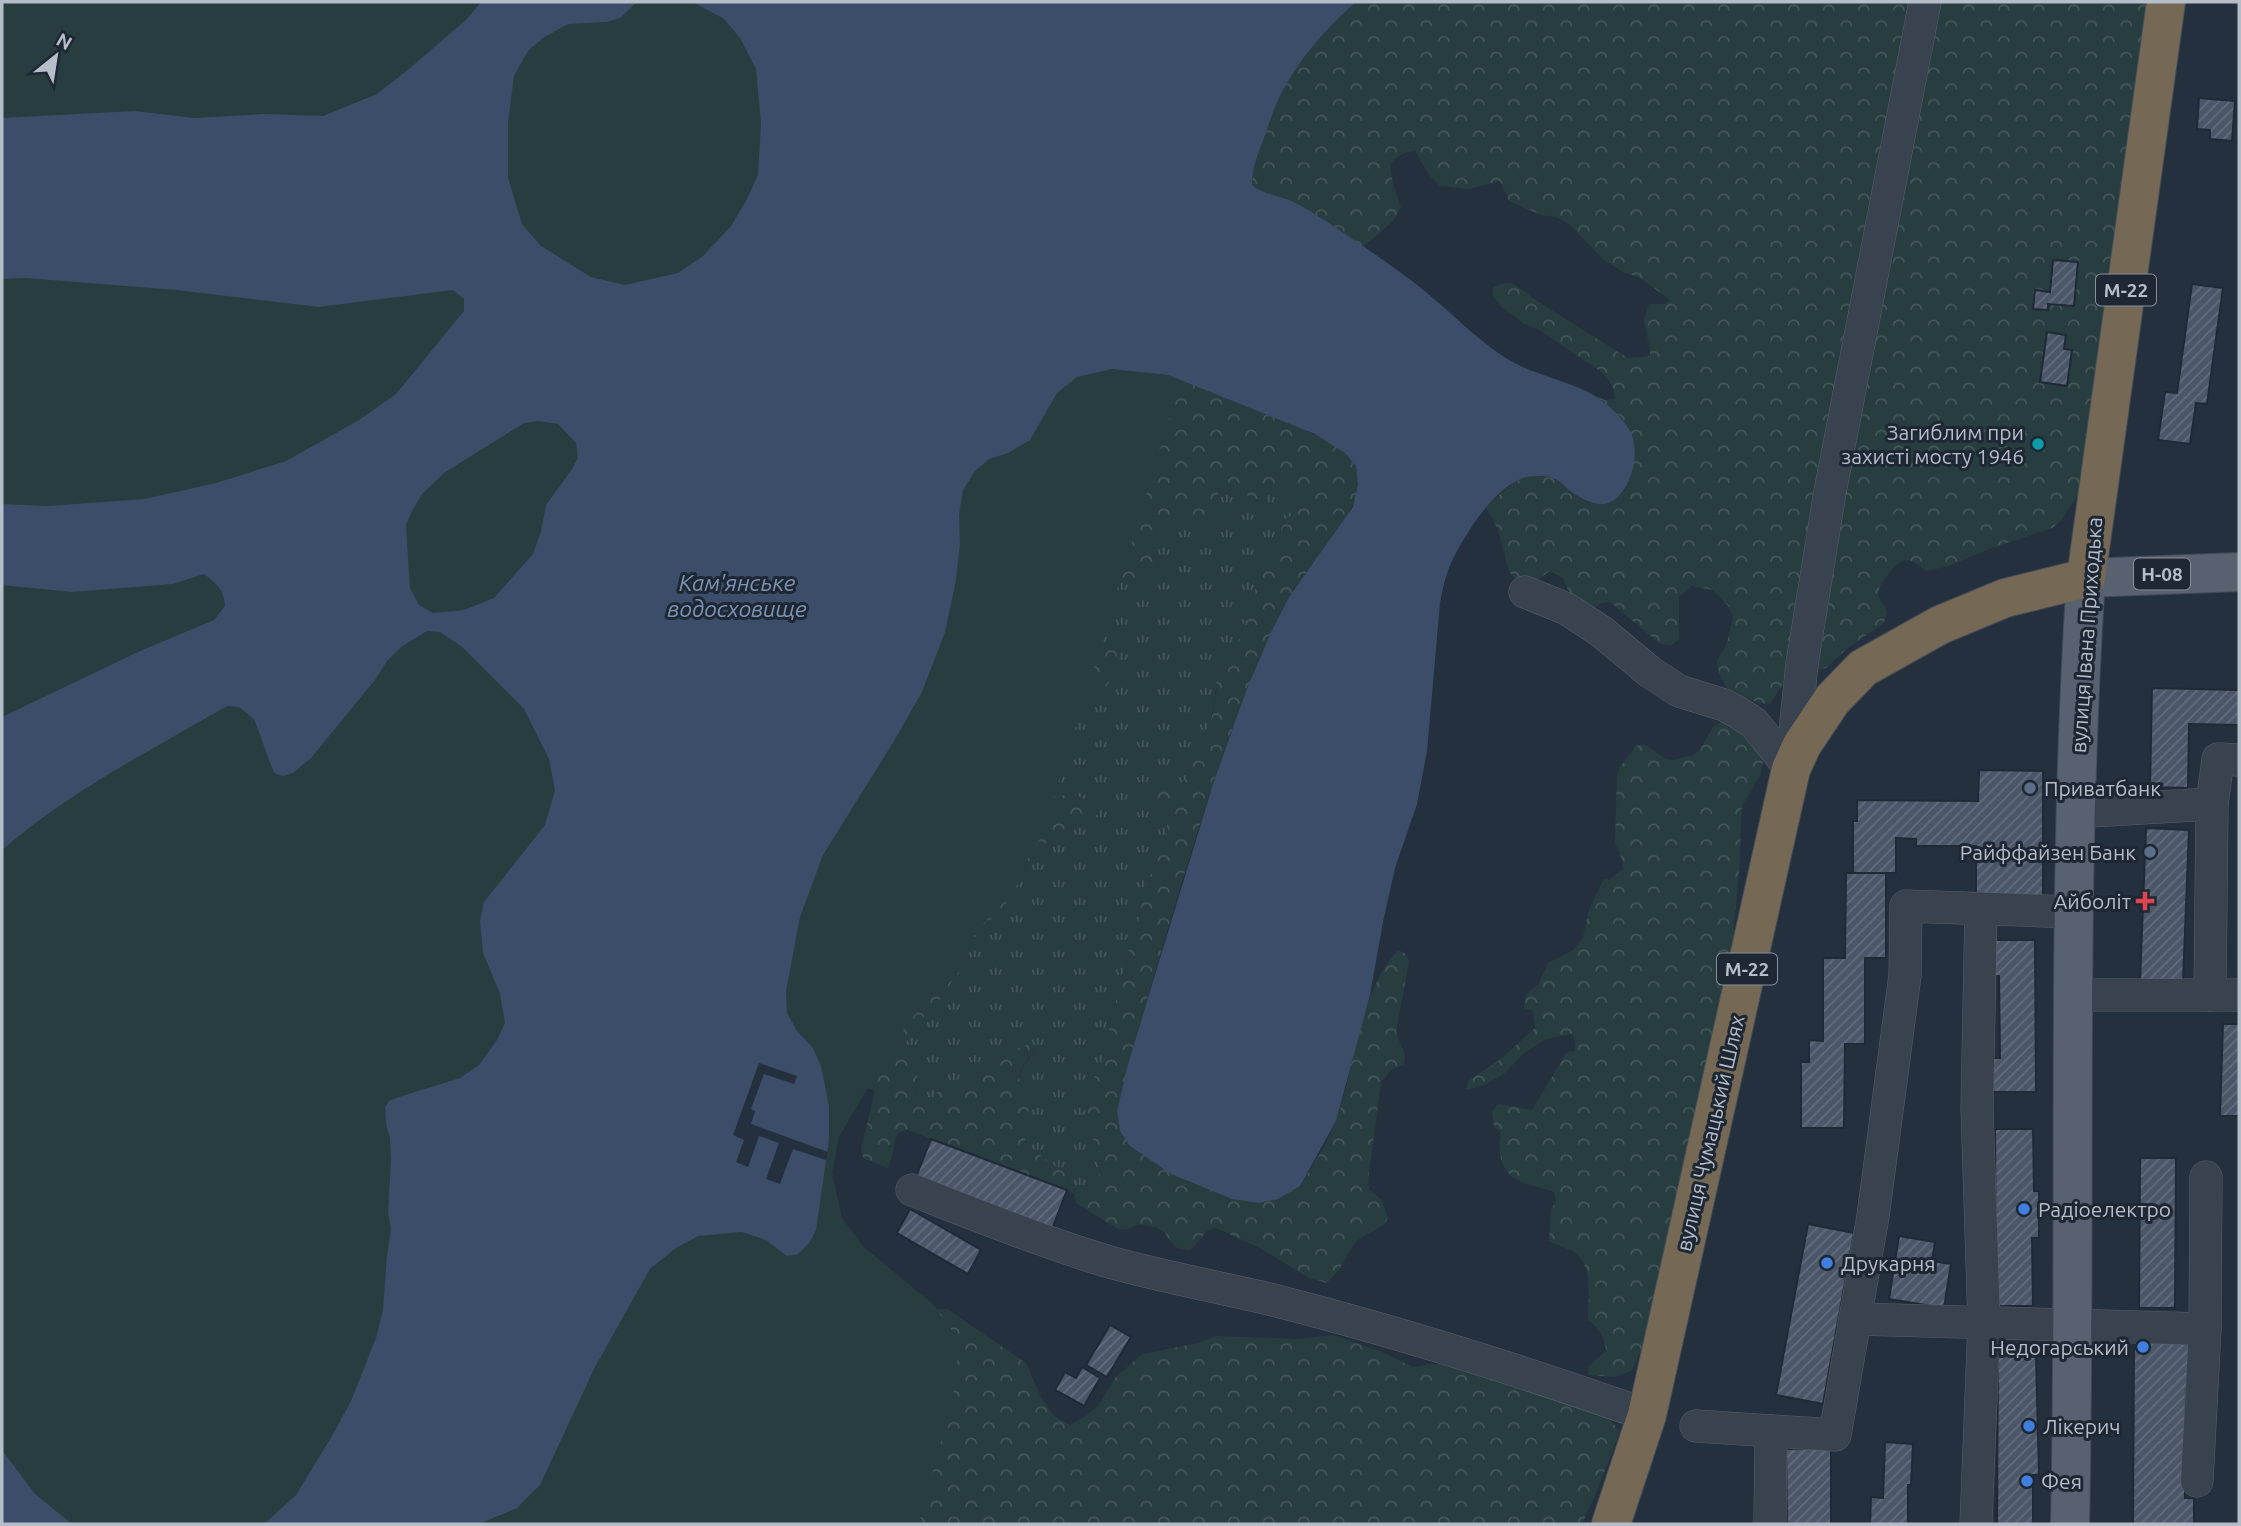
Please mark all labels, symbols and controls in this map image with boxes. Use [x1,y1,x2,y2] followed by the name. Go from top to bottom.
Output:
[21,21,91,91] north arrow
[53,28,76,54] text: N
[2096,274,2156,306] road number: М-22
[1841,420,2024,468] place label: Загиблим при захисті мосту 1946
[2030,436,2046,452] marker: Загиблим при захисті мосту 1946
[2066,516,2106,754] street label: вулиця Івана Приходька
[2134,558,2190,590] road number: Н-08
[667,570,807,621] water label: Кам'янське водосховище
[2044,776,2161,800] place label: Приватбанк
[2022,780,2038,796] marker: Приватбанк
[1960,840,2136,864] place label: Райффайзен Банк
[2142,844,2158,860] marker: Райффайзен Банк
[2054,889,2132,913] place label: Айболіт
[2137,893,2153,909] marker: Айболіт
[1717,953,1777,984] road number: М-22
[1671,1012,1749,1253] street label: вулиця Чумацький Шлях
[2038,1197,2171,1221] place label: Радіоелектро
[2016,1201,2032,1217] marker: Радіоелектро
[1841,1251,1935,1275] place label: Друкарня
[1819,1255,1835,1271] marker: Друкарня
[1990,1335,2129,1359] place label: Недогарський
[2135,1339,2151,1355] marker: Недогарський
[2043,1414,2120,1438] place label: Лікерич
[2021,1418,2037,1434] marker: Лікерич
[2041,1469,2082,1493] place label: Фея
[2019,1473,2035,1489] marker: Фея

